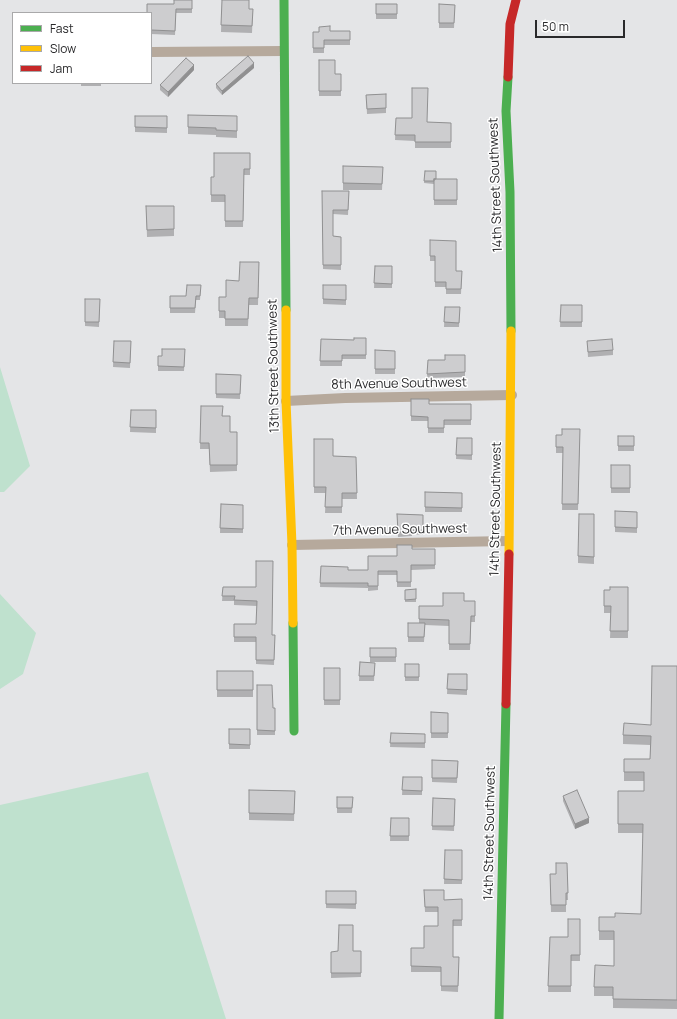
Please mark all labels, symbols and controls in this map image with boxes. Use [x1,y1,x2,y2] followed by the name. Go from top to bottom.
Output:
[12,12,152,84] legend
[537,12,627,38] scale bar
[542,18,569,35] text: 50 m
[50,20,74,37] text: Fast
[50,40,76,57] text: Slow
[50,60,72,77] text: Jam
[486,117,506,253] street label: 14th Street Southwest
[265,299,283,433] street label: 13th Street Southwest
[331,375,467,393] street label: 8th Avenue Southwest
[487,442,505,576] street label: 14th Street Southwest
[332,521,468,539] street label: 7th Avenue Southwest
[481,766,499,900] street label: 14th Street Southwest

